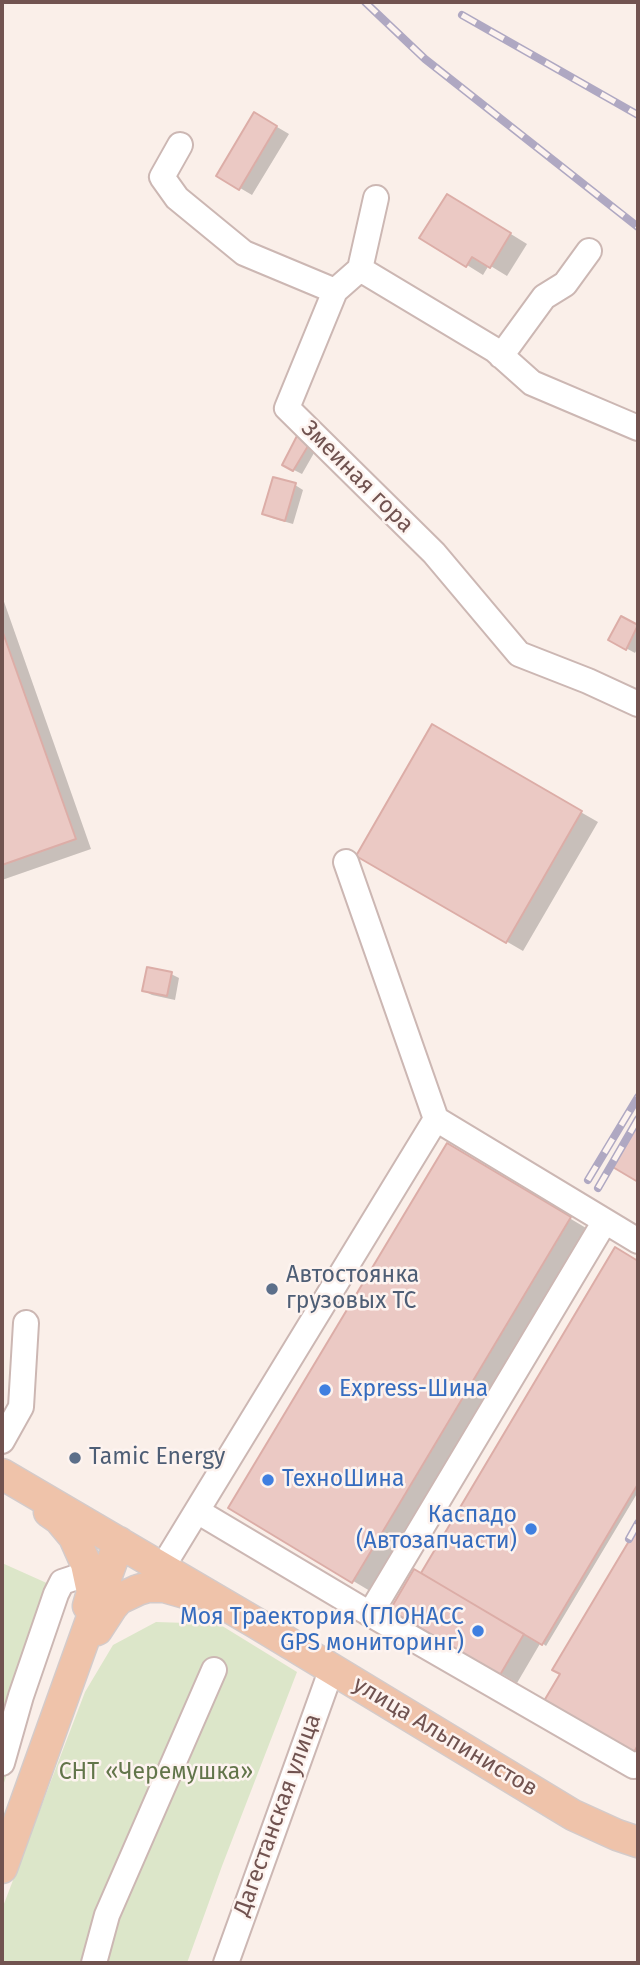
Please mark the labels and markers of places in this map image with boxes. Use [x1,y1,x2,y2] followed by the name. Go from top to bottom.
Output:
[286,1262,419,1316] place label: Автостоянка грузовых ТС
[264,1281,280,1297] marker: Автостоянка грузовых ТС
[339,1376,488,1404] place label: Express-Шина
[317,1382,333,1398] marker: Express-Шина
[89,1444,225,1472] place label: Tamic Energy
[67,1450,83,1466] marker: Tamic Energy
[282,1466,404,1494] place label: ТехноШина
[260,1472,276,1488] marker: ТехноШина
[356,1502,517,1556] place label: Каспадо (Автозапчасти)
[523,1521,539,1537] marker: Каспадо (Автозапчасти)
[180,1604,464,1658] place label: Моя Траектория (ГЛОНАСС GPS мониторинг)
[470,1623,486,1639] marker: Моя Траектория (ГЛОНАСС GPS мониторинг)

